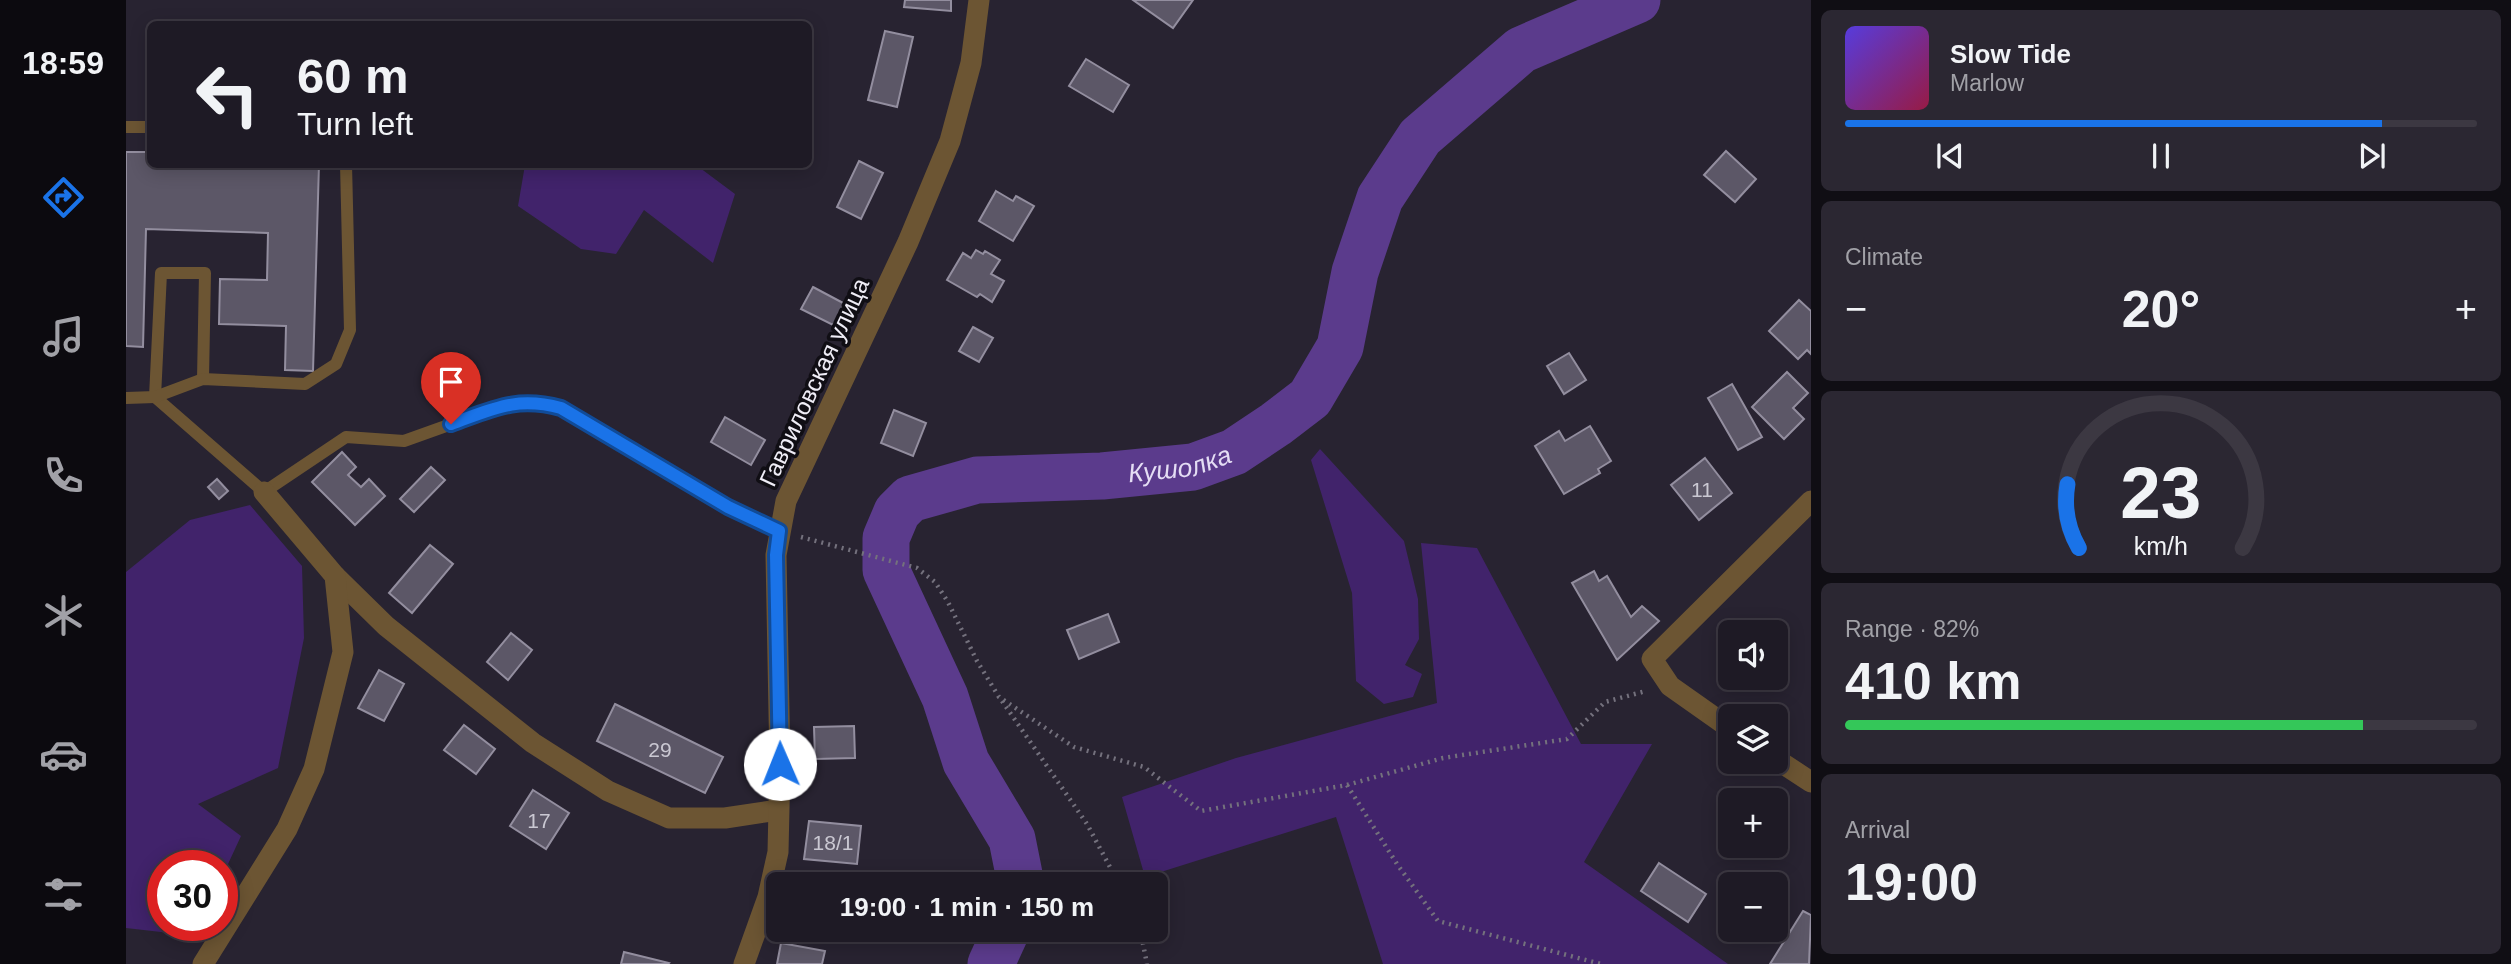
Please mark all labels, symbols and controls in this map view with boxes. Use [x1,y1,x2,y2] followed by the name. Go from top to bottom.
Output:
[1950,39,2071,69] text: Slow Tide
[22,45,104,81] text: 18:59
[182,49,273,140] icon: left
[297,49,409,103] text: 60 m
[1950,70,2024,96] text: Marlow
[297,106,413,142] text: Turn left
[1931,137,1969,175] icon: previous
[2142,137,2180,175] icon: pause
[2353,137,2391,175] icon: next
[39,173,88,222] icon: directions
[1845,244,1923,270] text: Climate
[754,273,874,490] street label: Гавриловская улица
[2122,280,2200,338] text: 20°
[1845,288,1867,330] text: −
[2455,288,2477,330] text: +
[39,312,88,361] icon: music
[421,352,481,424] pin
[432,363,470,401] icon: arrive
[1127,439,1236,488] water label: Кушолка
[39,451,88,500] icon: phone
[2121,452,2201,533] text: 23
[1691,478,1713,501] house number: 11
[2134,532,2188,560] text: km/h
[39,591,88,640] icon: climate
[1845,616,1979,642] text: Range · 82%
[1718,620,1788,942] map controls
[1718,620,1788,690] button: sound
[1845,652,2021,710] text: 410 km
[1718,704,1788,774] button: layers
[743,727,817,801] position arrow
[39,730,88,779] icon: car
[648,738,672,761] house number: 29
[1718,788,1788,858] button: +
[527,809,551,832] house number: 17
[1845,817,1910,843] text: Arrival
[813,831,853,854] house number: 18/1
[147,850,238,941] speed limit sign: 30
[1845,853,1978,911] text: 19:00
[39,870,88,919] icon: filters
[1718,872,1788,942] button: −
[840,892,1094,922] text: 19:00 · 1 min · 150 m

